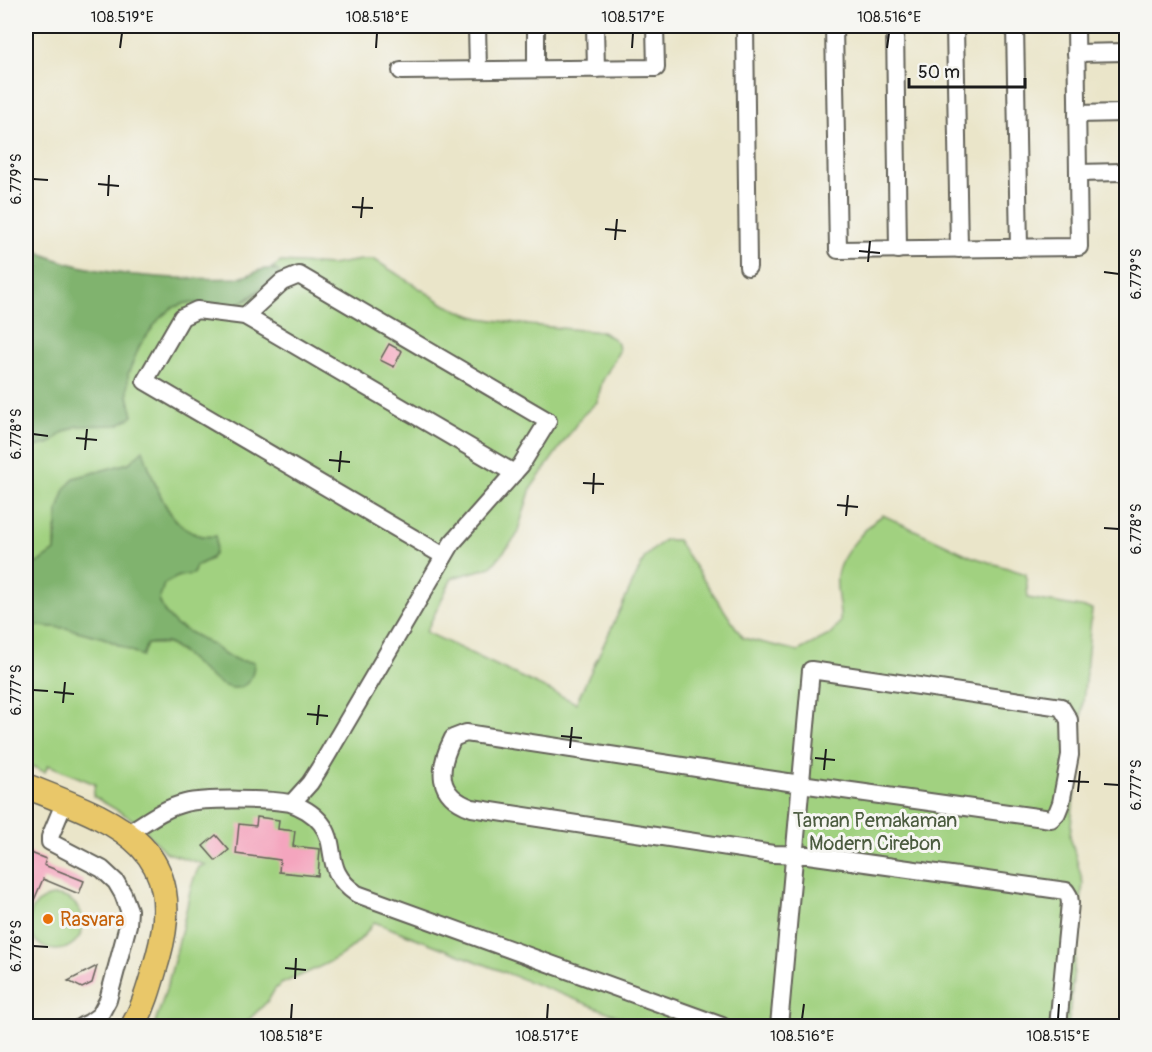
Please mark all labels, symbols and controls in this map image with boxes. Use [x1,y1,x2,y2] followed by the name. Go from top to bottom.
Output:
[90,8,154,27] text: 108.519°E
[346,8,409,27] text: 108.518°E
[601,8,665,27] text: 108.517°E
[857,8,921,27] text: 108.516°E
[909,51,1024,89] scale bar
[918,61,960,84] text: 50 m
[7,154,26,204] text: 6.779°S
[1127,249,1146,299] text: 6.779°S
[7,409,26,459] text: 6.778°S
[1127,504,1146,554] text: 6.778°S
[7,664,26,716] text: 6.777°S
[1127,759,1146,811] text: 6.777°S
[793,808,957,856] park label: Taman Pemakaman Modern Cirebon
[60,907,125,932] place label: Rasvara
[41,912,55,926] marker: Rasvara
[7,920,26,972] text: 6.776°S
[260,1027,323,1046] text: 108.518°E
[515,1027,579,1046] text: 108.517°E
[770,1027,834,1046] text: 108.516°E
[1026,1027,1090,1046] text: 108.515°E

